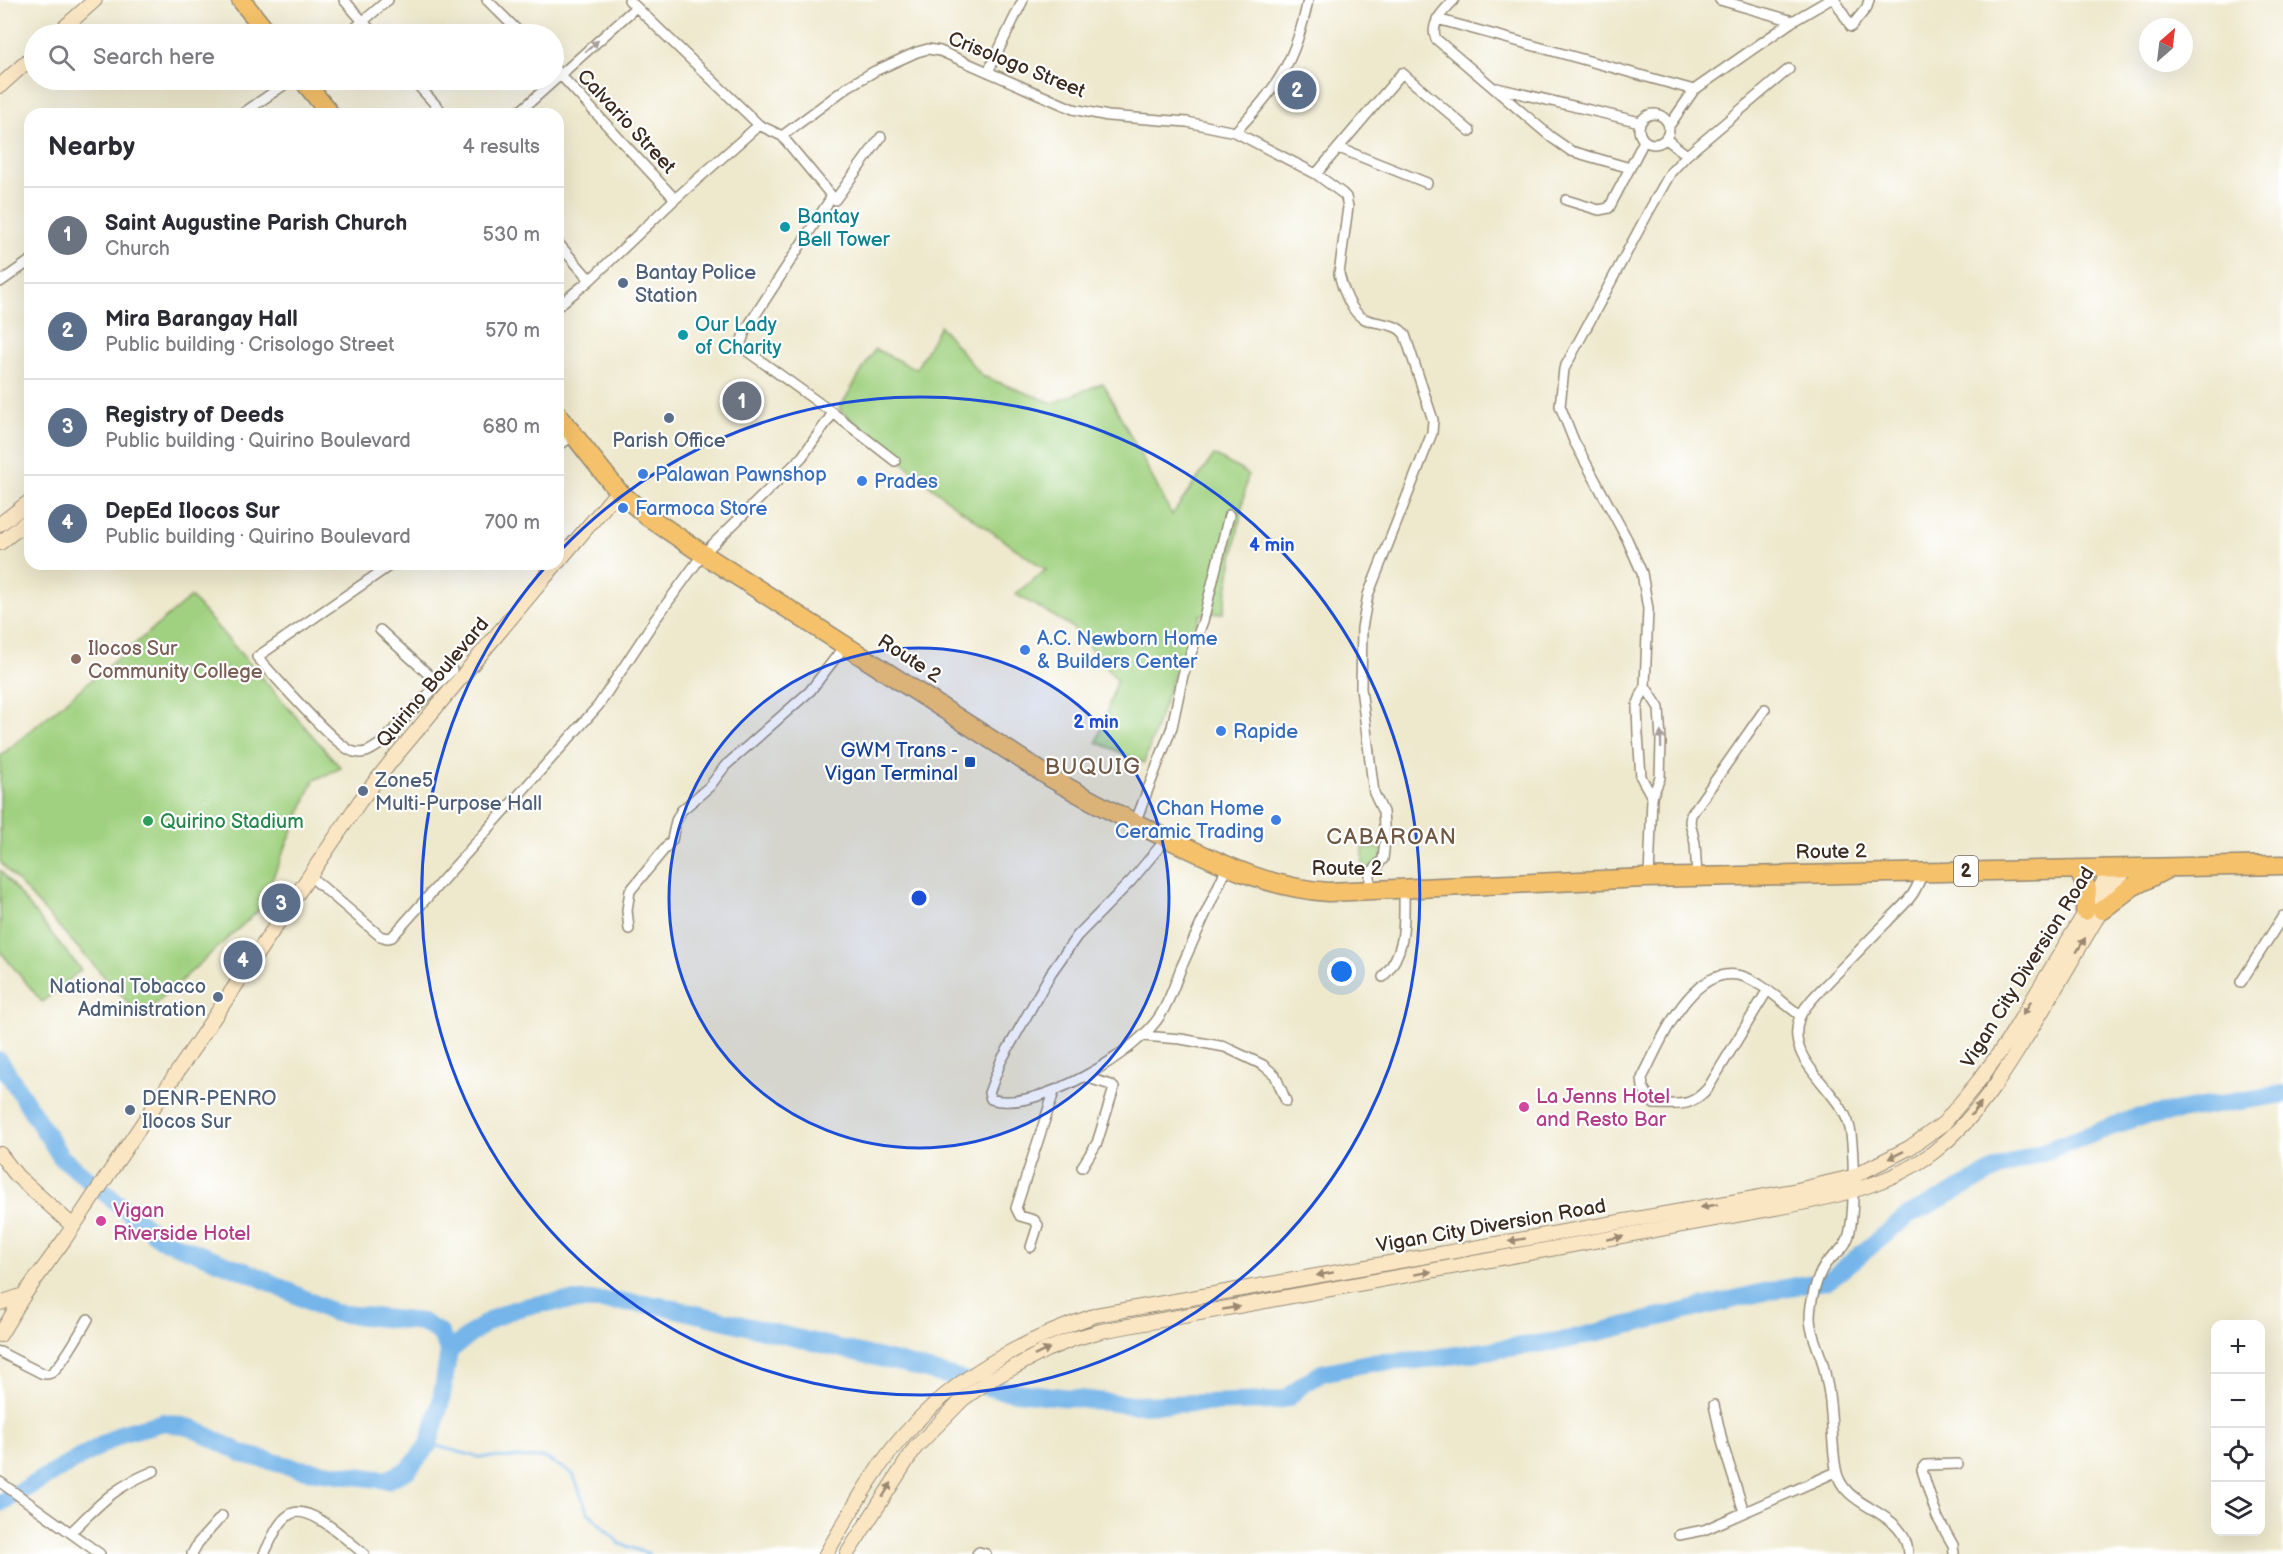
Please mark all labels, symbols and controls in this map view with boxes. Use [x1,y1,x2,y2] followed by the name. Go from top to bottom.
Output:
[2139,18,2193,72] north arrow
[24,24,564,90] search box
[944,26,1089,103] street label: Crisologo Street
[584,39,599,53] one-way arrow
[45,41,78,74] icon: search
[93,44,215,71] text: Search here
[572,65,681,179] street label: Calvario Street
[1278,68,1316,112] pin: 2
[48,132,135,163] text: Nearby
[462,135,540,159] text: 4 results
[797,205,891,252] place label: Bantay Bell Tower
[105,210,407,237] text: Saint Augustine Parish Church
[778,220,792,234] marker: Bantay Bell Tower
[63,223,72,247] text: 1
[483,223,540,247] text: 530 m
[105,237,170,261] text: Church
[635,261,756,308] place label: Bantay Police Station
[616,276,630,290] marker: Bantay Police Station
[105,306,298,333] text: Mira Barangay Hall
[695,313,782,360] place label: Our Lady of Charity
[62,319,73,343] text: 2
[485,319,540,343] text: 570 m
[676,328,690,342] marker: Our Lady of Charity
[105,333,394,357] text: Public building · Crisologo Street
[722,378,762,424] pin: 1
[105,402,284,429] text: Registry of Deeds
[662,411,676,425] marker: Parish Office
[62,415,73,439] text: 3
[482,415,540,439] text: 680 m
[105,429,411,453] text: Public building · Quirino Boulevard
[612,429,726,453] place label: Parish Office
[655,463,827,487] place label: Palawan Pawnshop
[636,467,650,481] marker: Palawan Pawnshop
[874,470,938,494] place label: Prades
[855,474,869,488] marker: Prades
[635,497,768,521] place label: Farmoca Store
[105,498,280,525] text: DepEd Ilocos Sur
[616,501,630,515] marker: Farmoca Store
[62,511,73,535] text: 4
[485,511,540,535] text: 700 m
[105,525,411,549] text: Public building · Quirino Boulevard
[1249,535,1295,556] text: 4 min
[371,613,494,753] street label: Quirino Boulevard
[1037,627,1218,674] place label: A.C. Newborn Home & Builders Center
[873,629,946,688] street label: Route 2
[88,637,263,684] place label: Ilocos Sur Community College
[1018,643,1032,657] marker: A.C. Newborn Home & Builders Center
[69,652,83,666] marker: Ilocos Sur Community College
[1073,712,1119,733] text: 2 min
[1233,720,1298,744] place label: Rapide
[1214,724,1228,738] marker: Rapide
[1656,731,1666,750] one-way arrow
[825,739,958,786] place label: GWM Trans - Vigan Terminal
[1045,754,1141,781] district label: BUQUIG
[963,755,977,769] marker: GWM Trans - Vigan Terminal
[374,769,542,816] place label: Zone5 Multi-Purpose Hall
[356,784,370,798] marker: Zone5 Multi-Purpose Hall
[1115,797,1264,844] place label: Chan Home Ceramic Trading
[160,810,304,834] place label: Quirino Stadium
[1269,813,1283,827] marker: Chan Home Ceramic Trading
[141,814,155,828] marker: Quirino Stadium
[1326,824,1458,851] district label: CABAROAN
[1795,839,1867,865] street label: Route 2
[1954,856,1978,886] road number: 2
[1311,857,1383,881] street label: Route 2
[1956,862,2100,1073] street label: Vigan City Diversion Road
[262,880,300,926] pin: 3
[909,888,929,908] centre of rings
[2076,937,2087,953] one-way arrow
[224,938,262,982] pin: 4
[1327,957,1356,986] your location
[49,975,206,1022] place label: National Tobacco Administration
[211,990,225,1004] marker: National Tobacco Administration
[2021,1000,2032,1016] one-way arrow
[1536,1085,1670,1132] place label: La Jenns Hotel and Resto Bar
[142,1087,277,1134] place label: DENR-PENRO Ilocos Sur
[1517,1100,1531,1114] marker: La Jenns Hotel and Resto Bar
[1970,1101,1982,1116] one-way arrow
[123,1103,137,1117] marker: DENR-PENRO Ilocos Sur
[1887,1150,1904,1160] one-way arrow
[1374,1194,1608,1258] street label: Vigan City Diversion Road
[113,1199,251,1246] place label: Vigan Riverside Hotel
[1699,1202,1718,1211] one-way arrow
[94,1214,108,1228] marker: Vigan Riverside Hotel
[1605,1233,1624,1242] one-way arrow
[1507,1236,1526,1245] one-way arrow
[1414,1268,1433,1277] one-way arrow
[1315,1270,1334,1279] one-way arrow
[1222,1303,1241,1312] one-way arrow
[2211,1320,2265,1536] map controls
[2211,1320,2265,1374] button: +
[1033,1348,1051,1358] one-way arrow
[2211,1374,2265,1428] button: −
[2211,1428,2265,1482] button: locate
[881,1482,892,1498] one-way arrow
[2211,1482,2265,1536] button: layers

